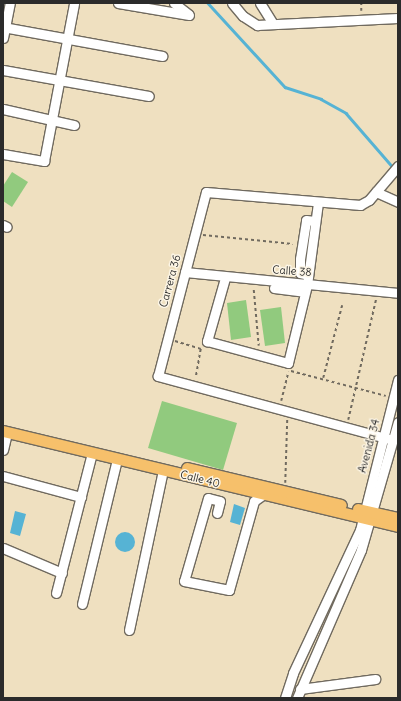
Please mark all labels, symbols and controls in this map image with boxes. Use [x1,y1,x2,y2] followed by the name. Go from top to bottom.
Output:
[157,253,183,309] street label: Carrera 36
[272,263,312,279] street label: Calle 38
[355,418,383,474] street label: Avenida 34
[179,468,221,490] street label: Calle 40

